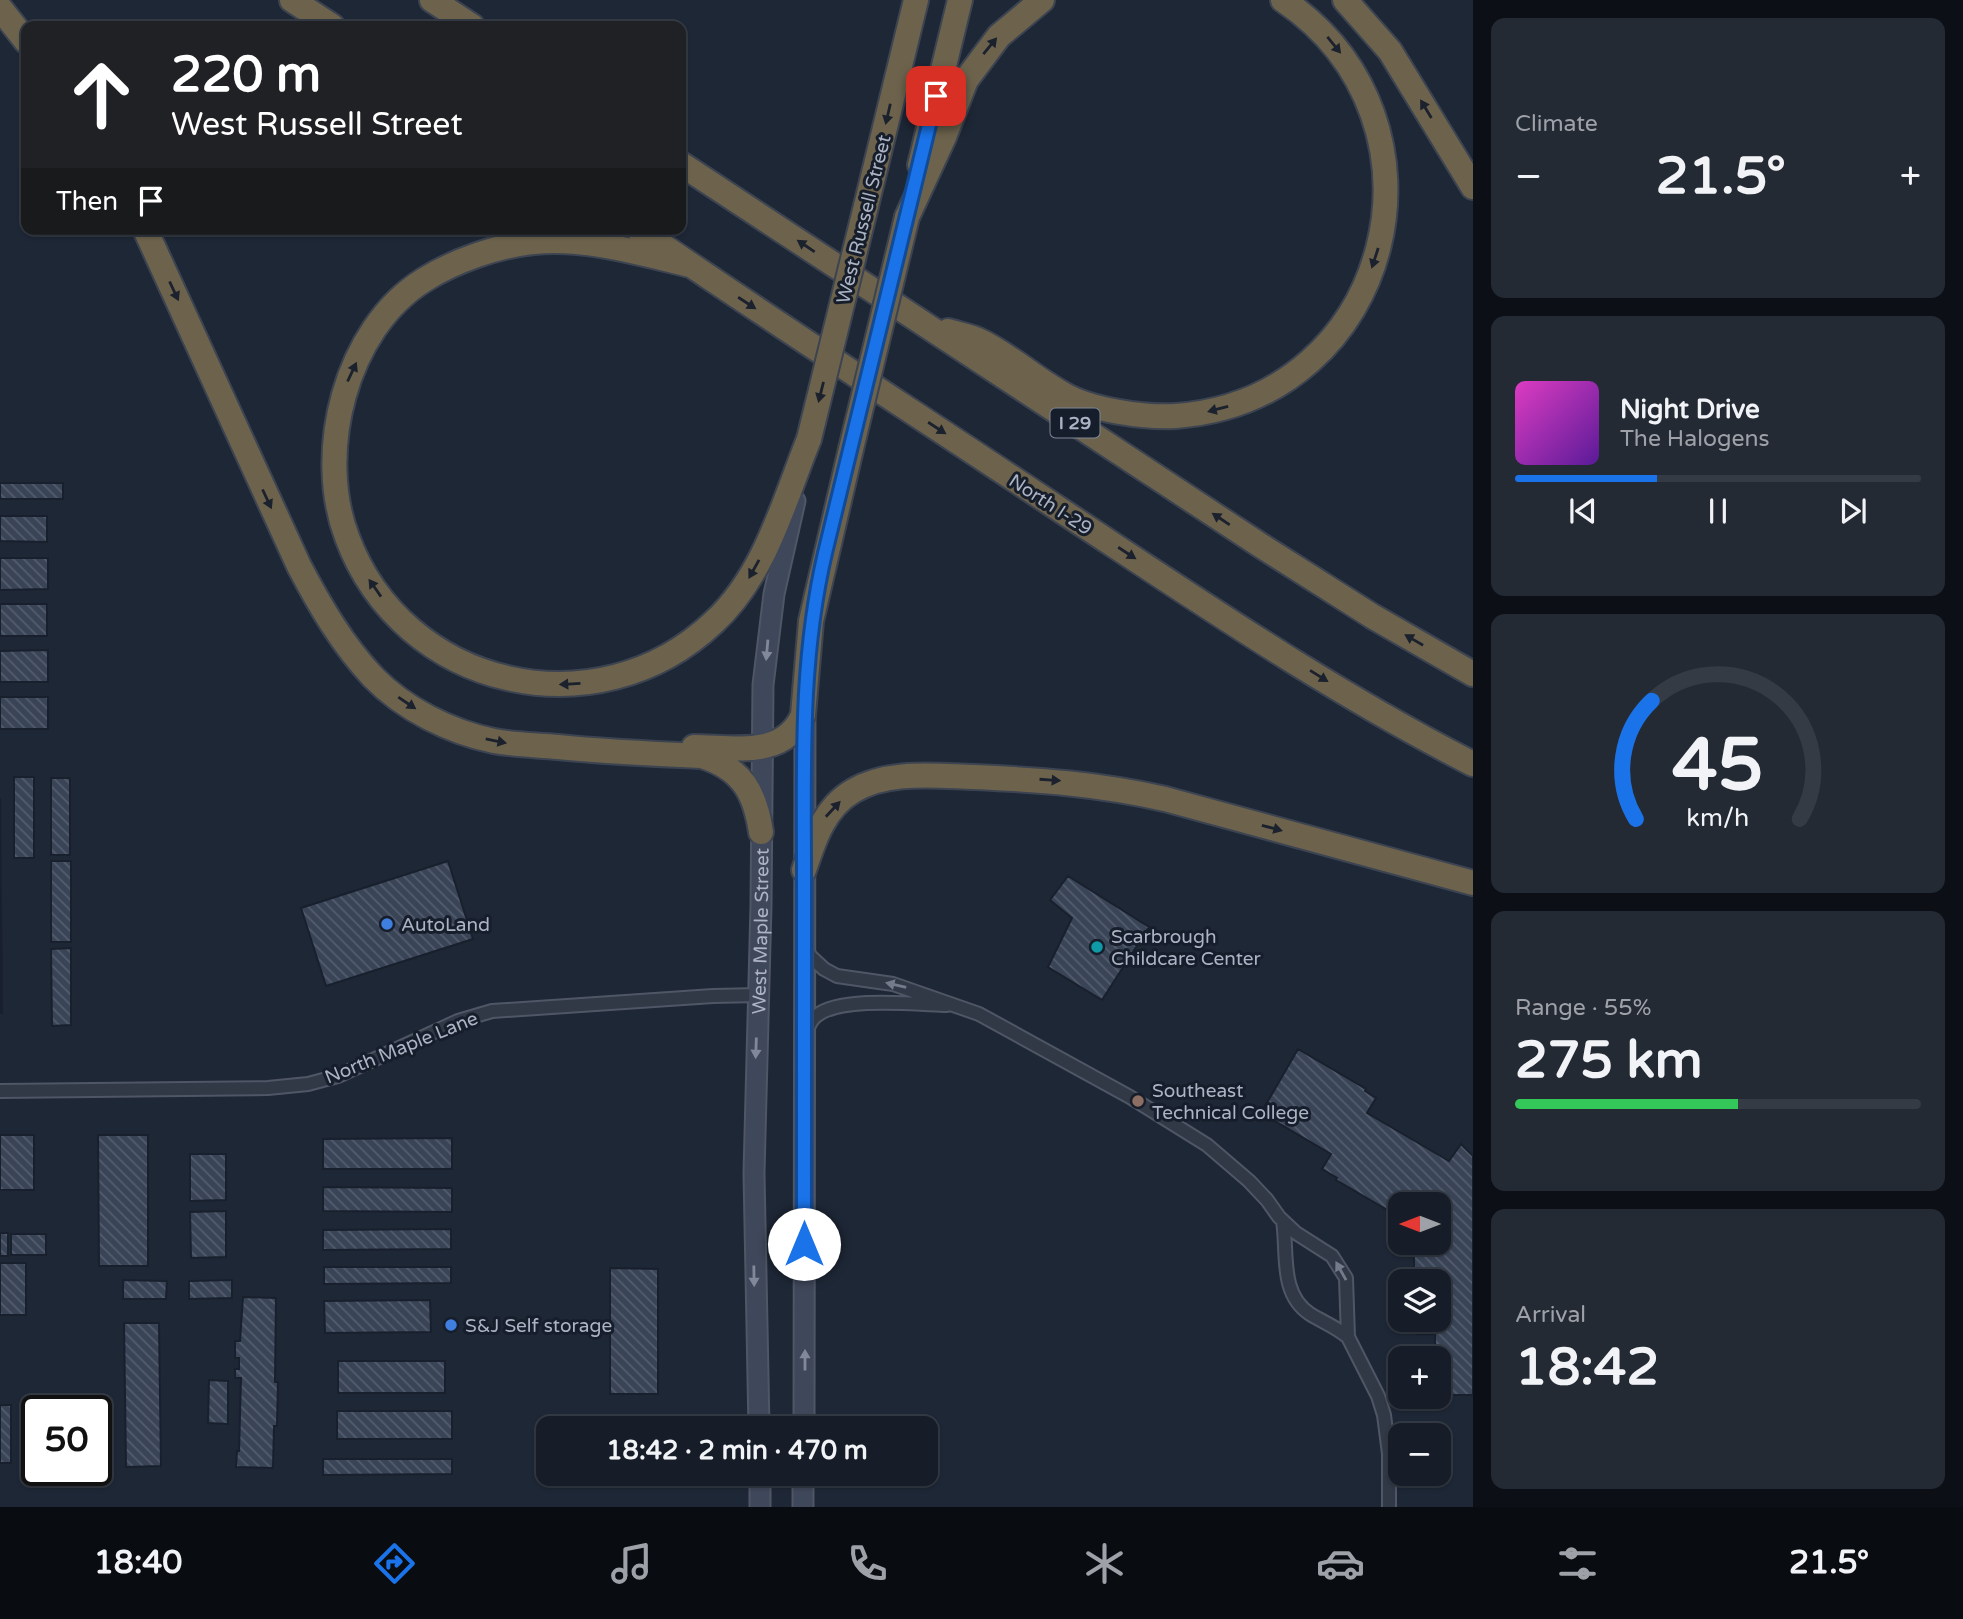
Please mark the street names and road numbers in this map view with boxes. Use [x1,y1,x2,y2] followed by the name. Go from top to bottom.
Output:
[832,133,896,306] street label: West Russell Street
[1050,408,1100,438] road number: I 29
[1005,470,1096,540] street label: North I-29
[748,848,774,1015] street label: West Maple Street
[322,1007,481,1089] street label: North Maple Lane

